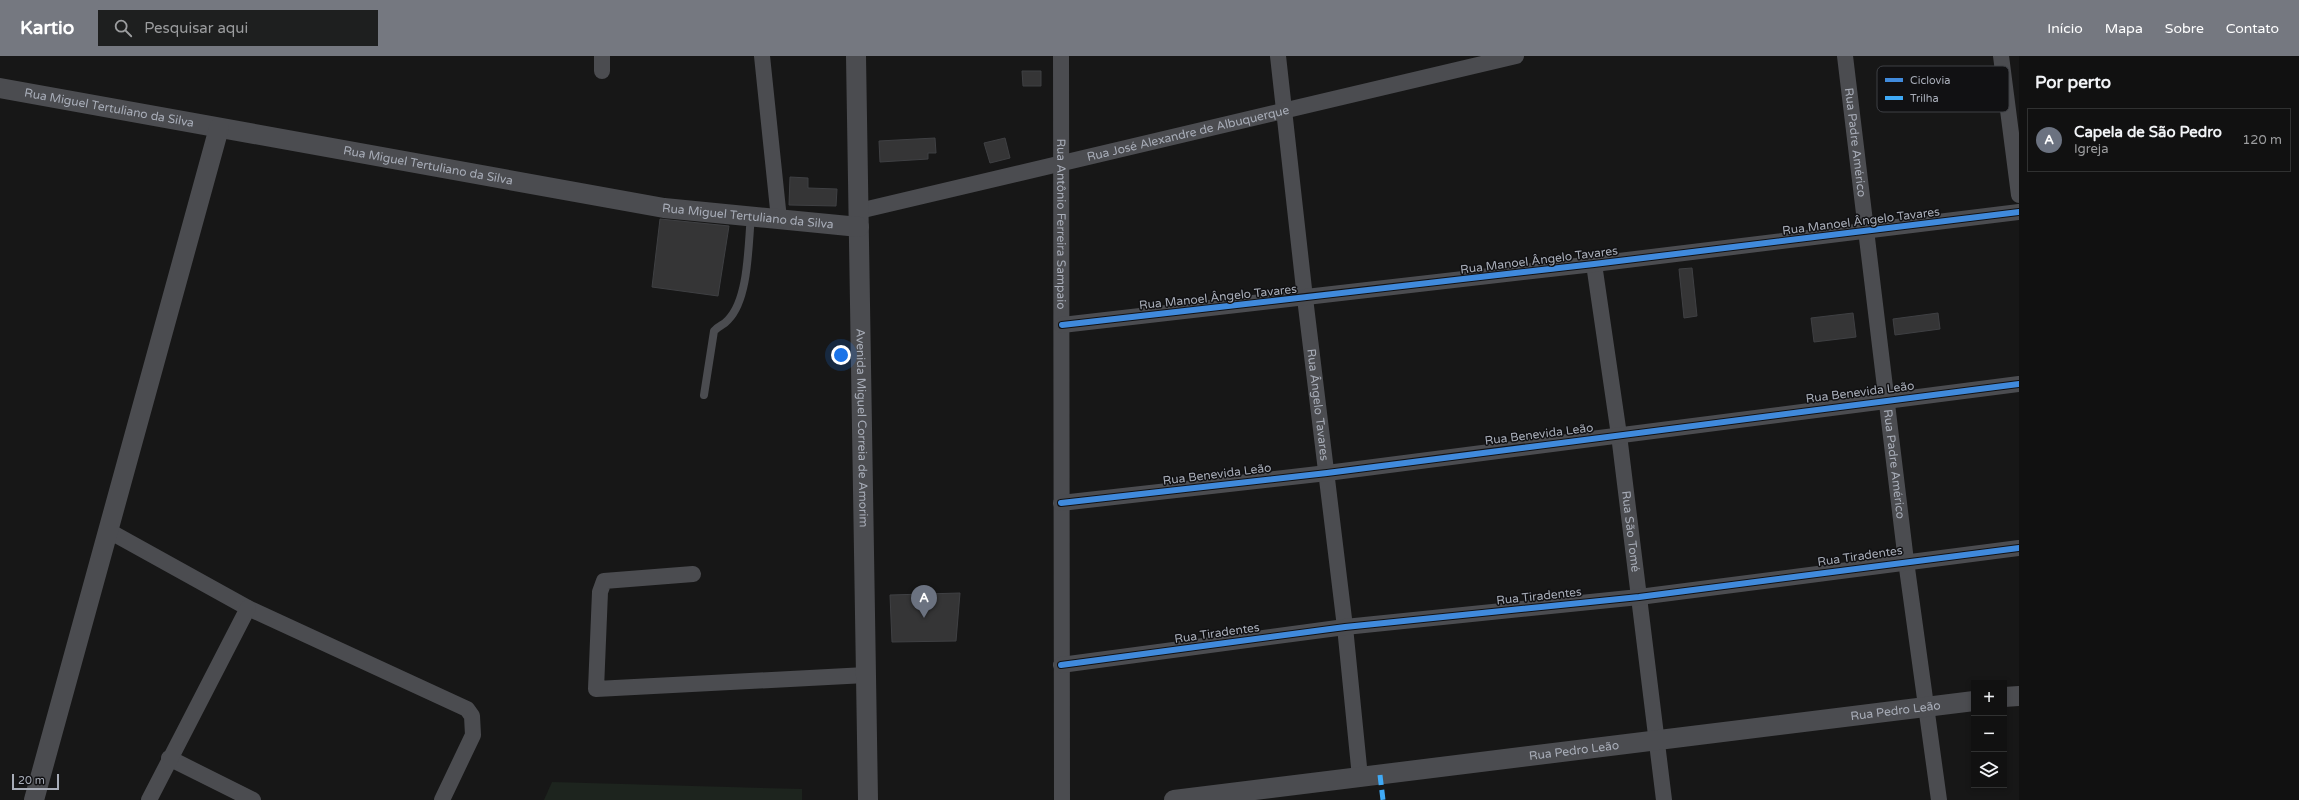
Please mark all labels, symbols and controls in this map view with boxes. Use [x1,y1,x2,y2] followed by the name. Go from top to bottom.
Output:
[98,10,378,46] search box
[20,17,74,39] text: Kartio
[112,17,134,39] icon: search
[144,19,248,37] text: Pesquisar aqui
[2047,20,2083,37] text: Início
[2105,20,2143,37] text: Mapa
[2165,20,2204,37] text: Sobre
[2226,20,2279,37] text: Contato
[1877,66,2009,112] legend
[2035,72,2111,93] text: Por perto
[1910,74,1950,87] text: Ciclovia
[23,86,195,130] street label: Rua Miguel Tertuliano da Silva
[1842,87,1869,198] street label: Rua Padre Américo
[1910,92,1939,105] text: Trilha
[1085,103,1291,164] street label: Rua José Alexandre de Albuquerque
[2074,123,2222,141] text: Capela de São Pedro
[2044,132,2054,148] text: A
[2242,132,2282,148] text: 120 m
[1054,138,1068,310] street label: Rua Antônio Ferreira Sampaio
[2074,141,2108,157] text: Igreja
[342,143,514,188] street label: Rua Miguel Tertuliano da Silva
[661,201,834,231] street label: Rua Miguel Tertuliano da Silva
[1781,204,1941,238] street label: Rua Manoel Ângelo Tavares
[1459,243,1619,277] street label: Rua Manoel Ângelo Tavares
[1138,282,1298,312] street label: Rua Manoel Ângelo Tavares
[853,328,871,528] street label: Avenida Miguel Correia de Amorim
[831,345,851,365] your location
[1304,348,1332,462] street label: Rua Ângelo Tavares
[1805,378,1915,406] street label: Rua Benevida Leão
[1881,409,1908,520] street label: Rua Padre Américo
[1484,420,1594,448] street label: Rua Benevida Leão
[1162,460,1272,488] street label: Rua Benevida Leão
[1619,490,1643,573] street label: Rua São Tomé
[1817,543,1904,569] street label: Rua Tiradentes
[911,585,937,618] pin: A
[1496,585,1583,607] street label: Rua Tiradentes
[1174,620,1261,646] street label: Rua Tiradentes
[1971,680,2007,788] map controls
[1971,680,2007,716] button: +
[1850,698,1941,723] street label: Rua Pedro Leão
[1971,716,2007,752] button: −
[1528,738,1620,763] street label: Rua Pedro Leão
[1971,752,2007,788] button: layers
[12,772,59,791] scale bar
[18,774,45,787] text: 20 m

